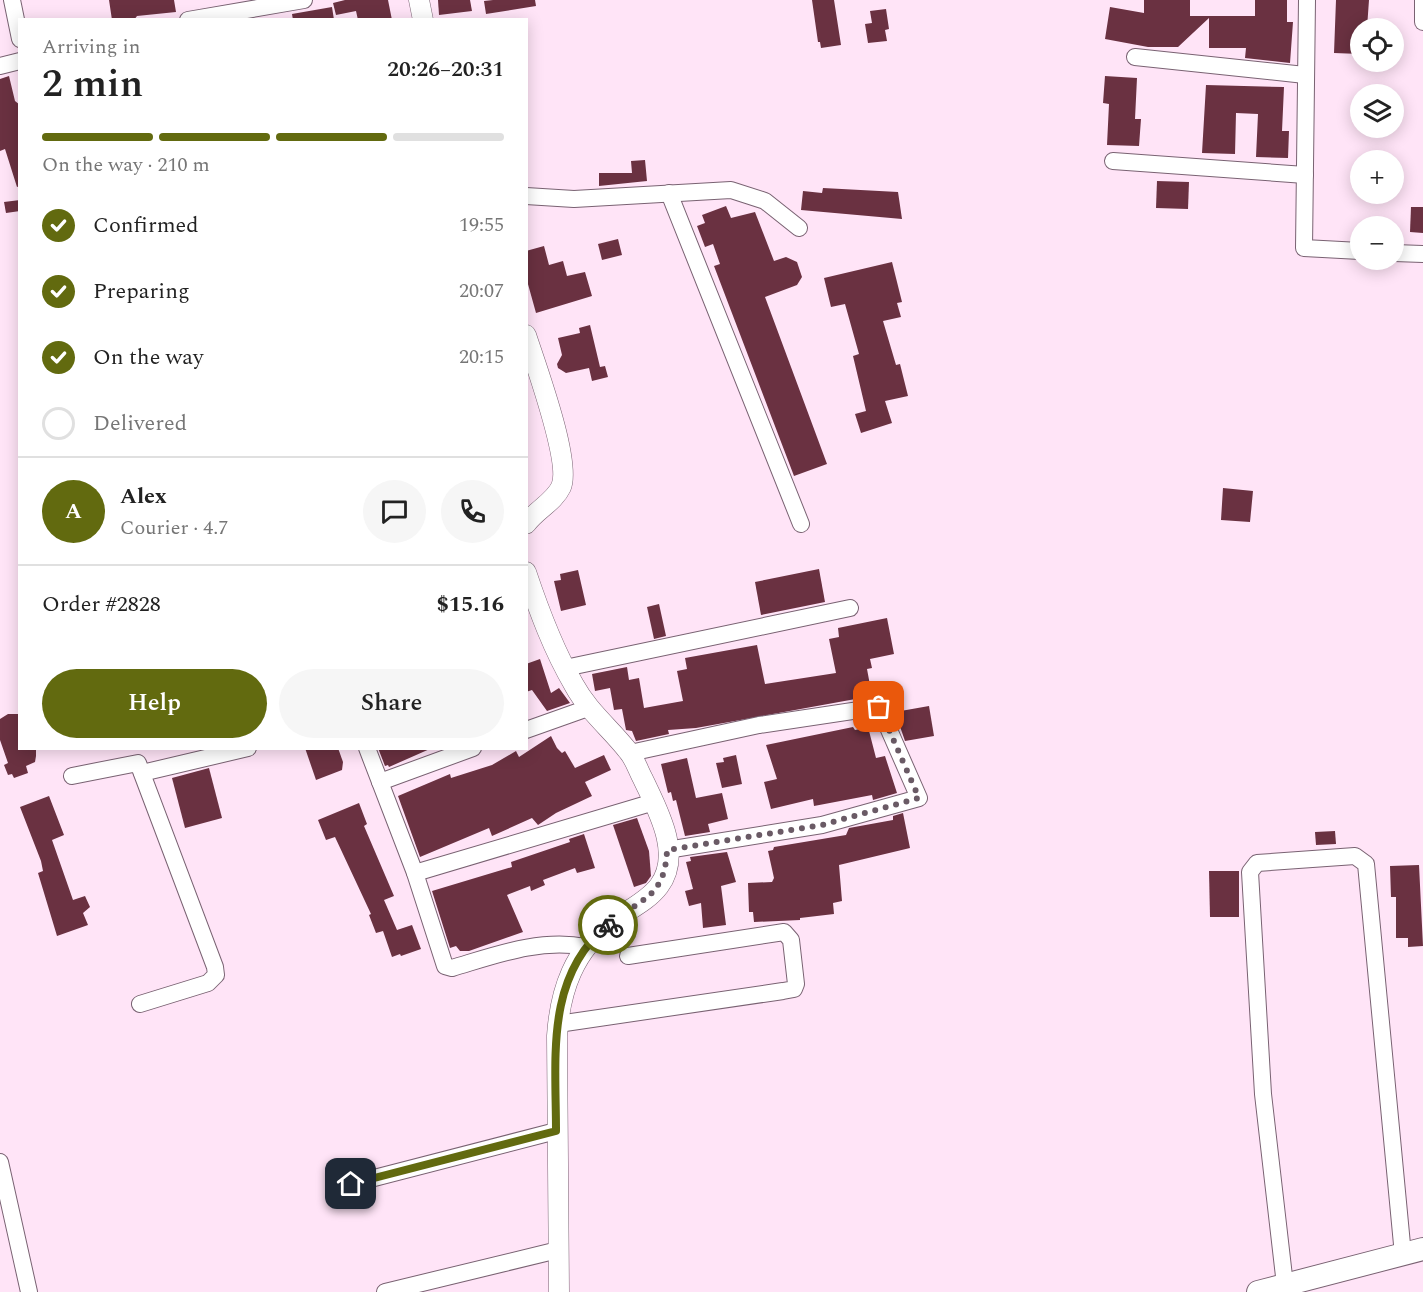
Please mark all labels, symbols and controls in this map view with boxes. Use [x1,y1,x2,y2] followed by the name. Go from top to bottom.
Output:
[1350,18,1404,270] map controls
[1350,18,1404,72] button: locate
[42,32,140,62] text: Arriving in
[387,53,504,86] text: 20:26–20:31
[42,55,143,114] text: 2 min
[1350,84,1404,138] button: layers
[42,150,210,180] text: On the way · 210 m
[1350,150,1404,204] button: +
[42,209,75,242] icon: check
[93,209,199,242] text: Confirmed
[459,210,504,240] text: 19:55
[1350,216,1404,270] button: −
[42,275,75,308] icon: check
[93,275,190,308] text: Preparing
[459,276,504,306] text: 20:07
[42,341,75,374] icon: check
[93,341,204,374] text: On the way
[459,342,504,372] text: 20:15
[93,407,187,440] text: Delivered
[120,480,167,513] text: Alex
[363,480,426,543] button: chat
[441,480,504,543] button: phone
[65,495,82,528] text: A
[120,513,228,543] text: Courier · 4.7
[42,588,161,621] text: Order #2828
[436,588,504,621] text: $15.16
[42,669,267,738] button: Help
[279,669,504,738] button: Share
[853,681,904,732] pin
[862,690,895,723] icon: bag
[578,895,638,955] courier
[592,909,625,942] icon: bike
[325,1158,376,1209] pin
[334,1167,367,1200] icon: home

